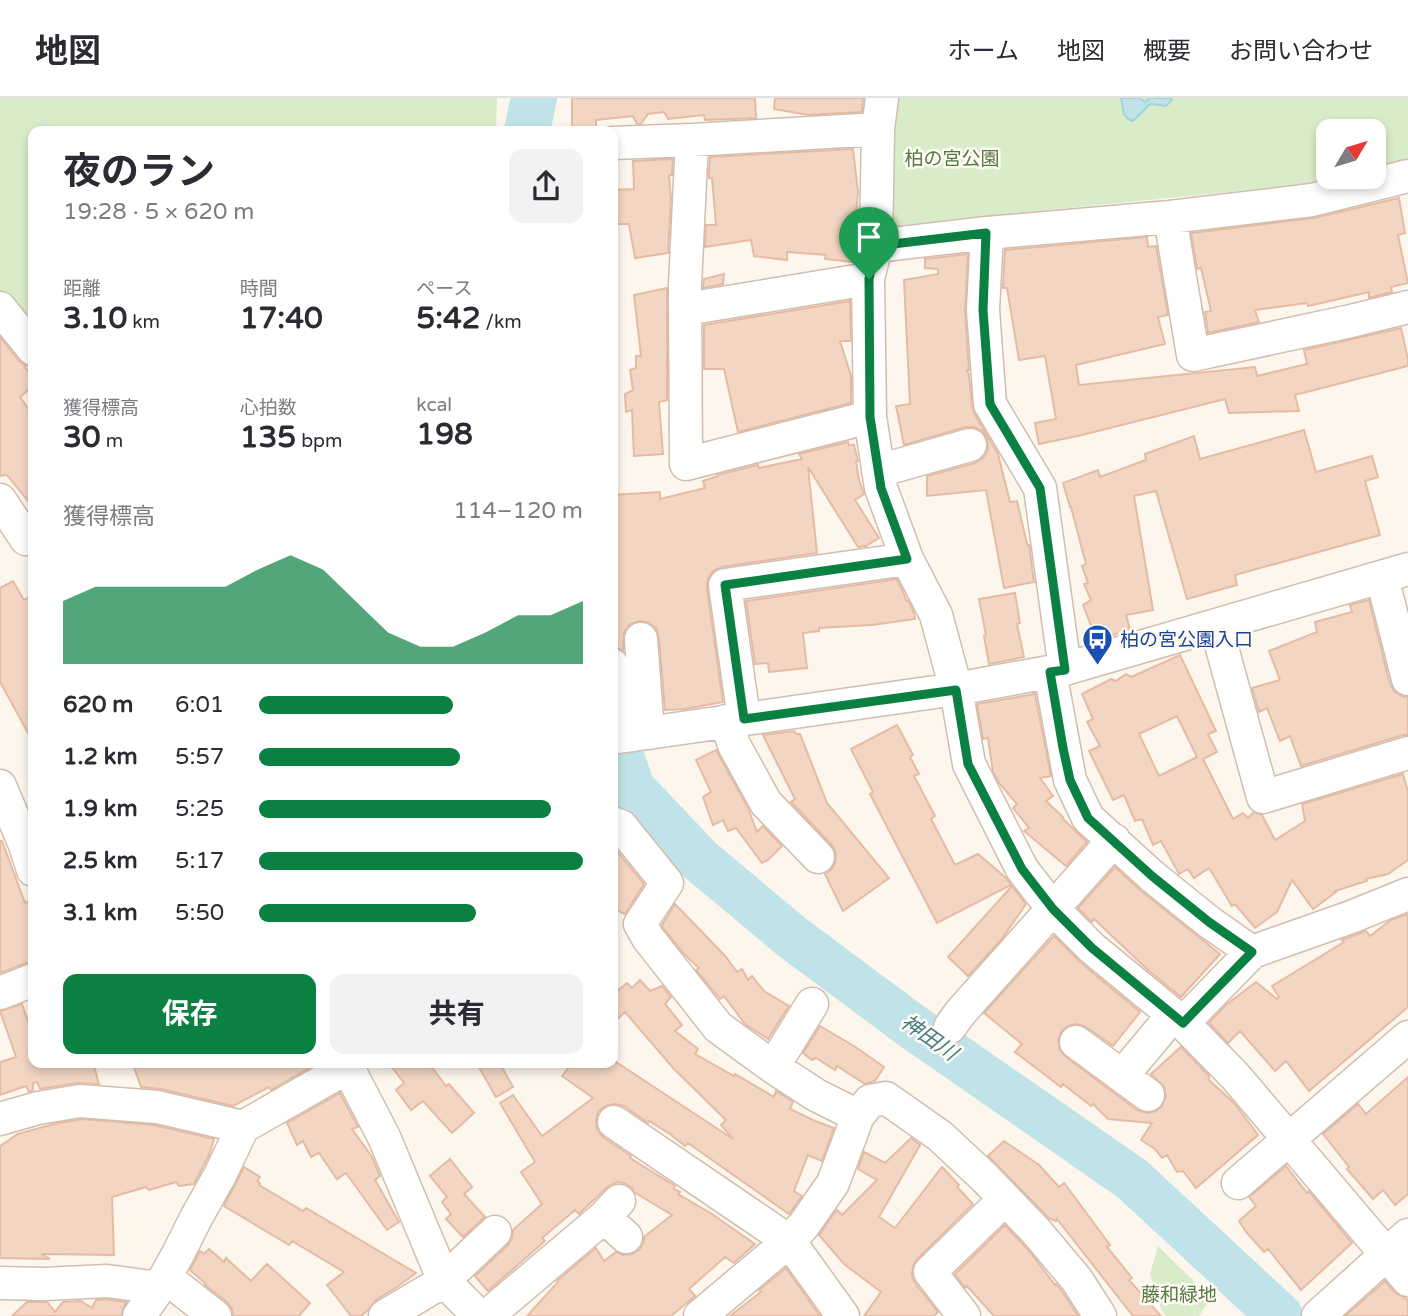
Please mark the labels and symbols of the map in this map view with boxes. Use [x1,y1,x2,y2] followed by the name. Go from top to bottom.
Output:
[1316,119,1386,189] north arrow
[904,148,1000,170] park label: 柏の宮公園
[839,207,899,279] pin
[1080,623,1114,667] bus stop icon: 柏の宮公園入口
[1120,629,1253,651] place label: 柏の宮公園入口
[896,1010,964,1067] water label: 神田川
[1141,1284,1217,1306] park label: 藤和緑地

